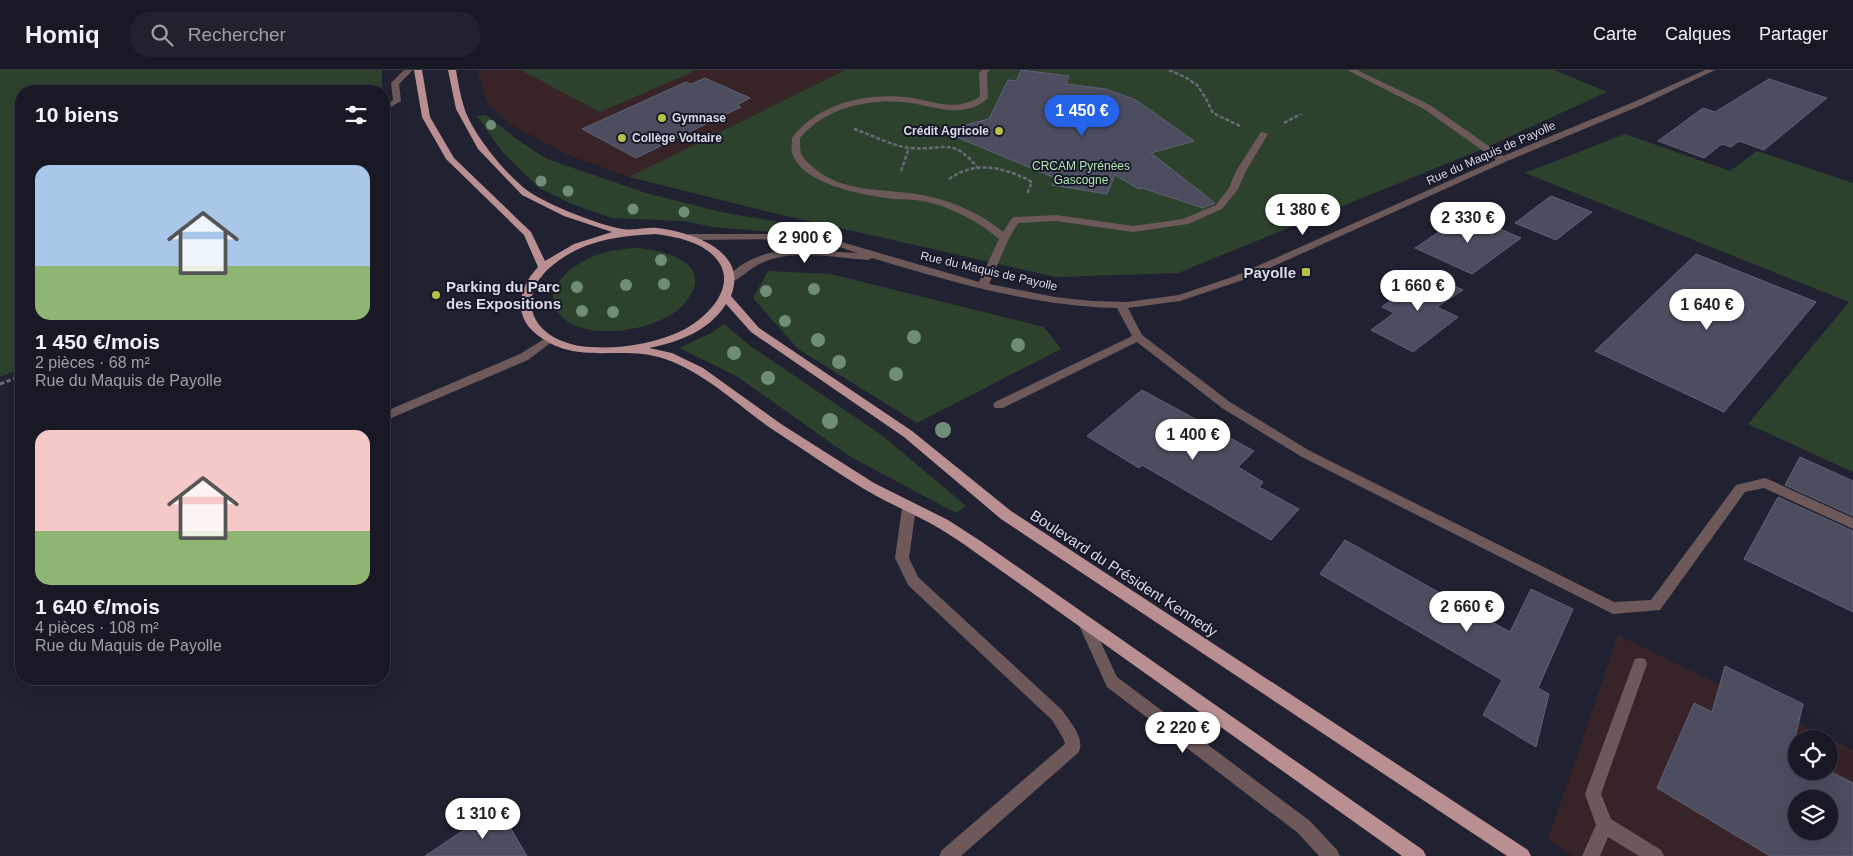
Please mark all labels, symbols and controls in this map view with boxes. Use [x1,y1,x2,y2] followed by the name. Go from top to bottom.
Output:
[130,12,480,57] search box
[25,21,100,48] text: Homiq
[148,21,176,49] icon: search
[188,24,286,45] text: Rechercher
[1593,24,1637,44] text: Carte
[1665,24,1731,44] text: Calques
[1759,24,1828,44] text: Partager
[1036,94,1128,137] pin: 1 450 €
[342,101,370,129] icon: filters
[1055,102,1109,119] text: 1 450 €
[35,103,119,126] text: 10 biens
[672,111,726,125] place label: Gymnase
[656,112,668,124] marker: Gymnase
[1424,118,1558,188] street label: Rue du Maquis de Payolle
[903,124,989,138] place label: Crédit Agricole
[993,125,1005,137] marker: Crédit Agricole
[632,131,722,145] place label: Collège Voltaire
[616,132,628,144] marker: Collège Voltaire
[1032,159,1130,187] park label: CRCAM Pyrénées Gascogne
[1257,194,1349,236] pin: 1 380 €
[158,198,248,288] icon: home
[1276,201,1330,218] text: 1 380 €
[1422,202,1514,244] pin: 2 330 €
[1441,209,1495,226] text: 2 330 €
[759,222,851,264] pin: 2 900 €
[778,229,832,246] text: 2 900 €
[919,248,1059,294] street label: Rue du Maquis de Payolle
[1243,264,1296,281] place label: Payolle
[1300,266,1312,278] marker: Payolle
[1372,270,1464,312] pin: 1 660 €
[1391,277,1445,294] text: 1 660 €
[446,278,561,312] place label: Parking du Parc des Expositions
[1661,288,1753,331] pin: 1 640 €
[430,289,442,301] marker: Parking du Parc des Expositions
[1680,296,1734,313] text: 1 640 €
[35,330,160,353] text: 1 450 €/mois
[35,354,150,371] text: 2 pièces · 68 m²
[35,372,222,389] text: Rue du Maquis de Payolle
[1147,418,1239,461] pin: 1 400 €
[1166,426,1220,443] text: 1 400 €
[158,463,248,553] icon: home
[1027,506,1221,640] street label: Boulevard du Président Kennedy
[1421,590,1513,633] pin: 2 660 €
[35,595,160,618] text: 1 640 €/mois
[1440,598,1494,615] text: 2 660 €
[35,619,159,636] text: 4 pièces · 108 m²
[35,637,222,654] text: Rue du Maquis de Payolle
[1137,712,1229,754] pin: 2 220 €
[1156,719,1210,736] text: 2 220 €
[1788,730,1838,840] map controls
[1788,730,1838,780] button: locate
[1788,790,1838,840] button: layers
[437,798,529,840] pin: 1 310 €
[456,805,510,822] text: 1 310 €

